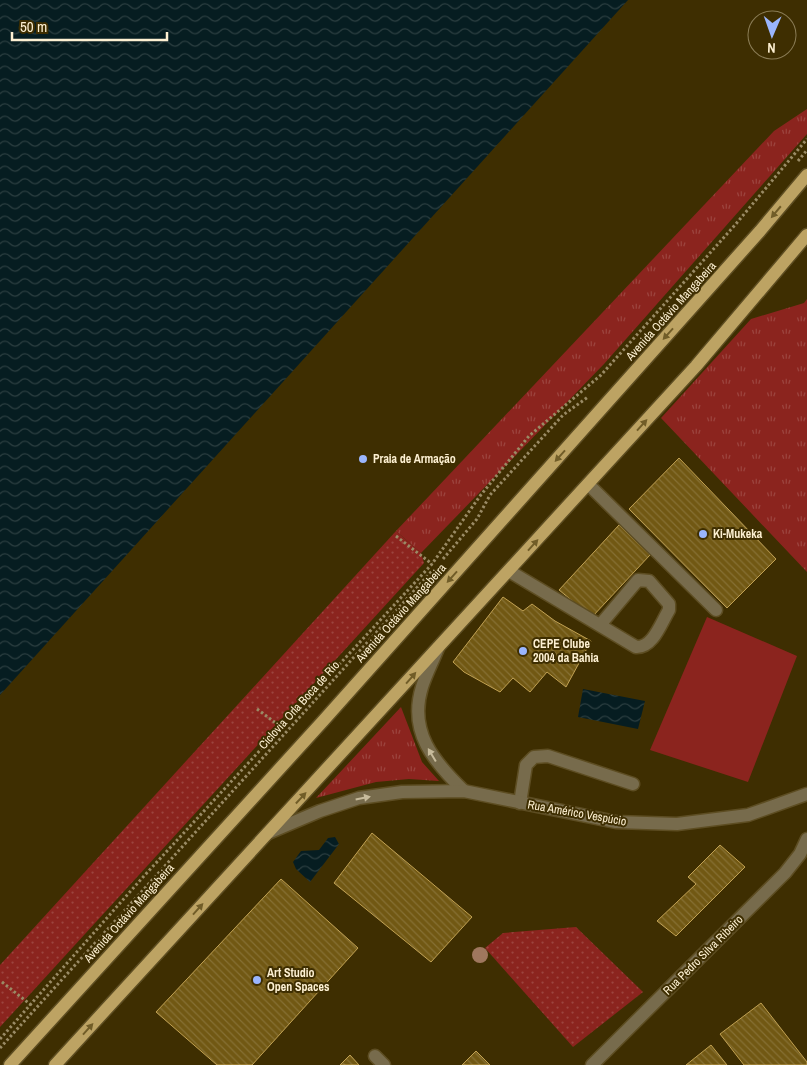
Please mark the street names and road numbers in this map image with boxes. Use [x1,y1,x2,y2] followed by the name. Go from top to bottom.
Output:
[622,258,720,365] street label: Avenida Octávio Mangabeira
[352,560,450,667] street label: Avenida Octávio Mangabeira
[255,657,343,753] street label: Ciclovia Orla Boca de Rio
[526,796,628,830] street label: Rua Américo Vespúcio
[80,860,178,967] street label: Avenida Octávio Mangabeira
[660,912,746,998] street label: Rua Pedro Silva Ribeiro

